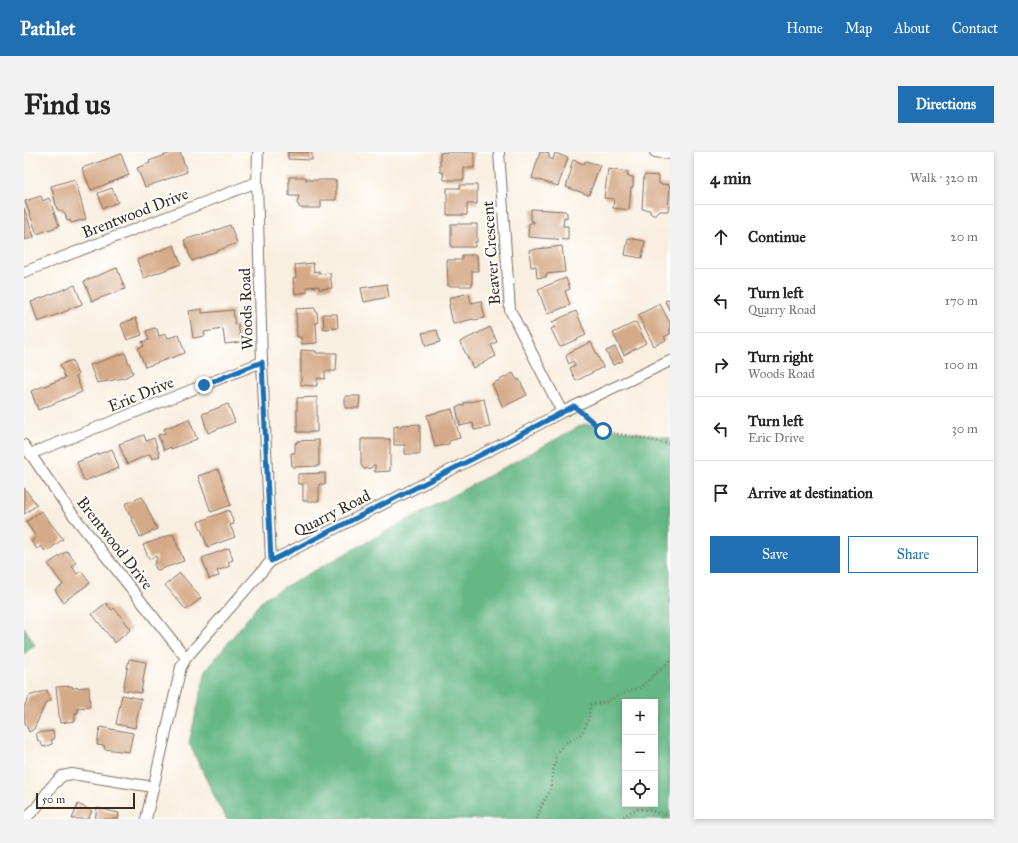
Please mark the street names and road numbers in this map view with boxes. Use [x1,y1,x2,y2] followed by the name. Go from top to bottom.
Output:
[79,184,191,242] street label: Brentwood Drive
[478,200,504,306] street label: Beaver Crescent
[235,268,257,350] street label: Woods Road
[105,372,177,416] street label: Eric Drive
[290,486,374,540] street label: Quarry Road
[73,493,157,593] street label: Brentwood Drive

